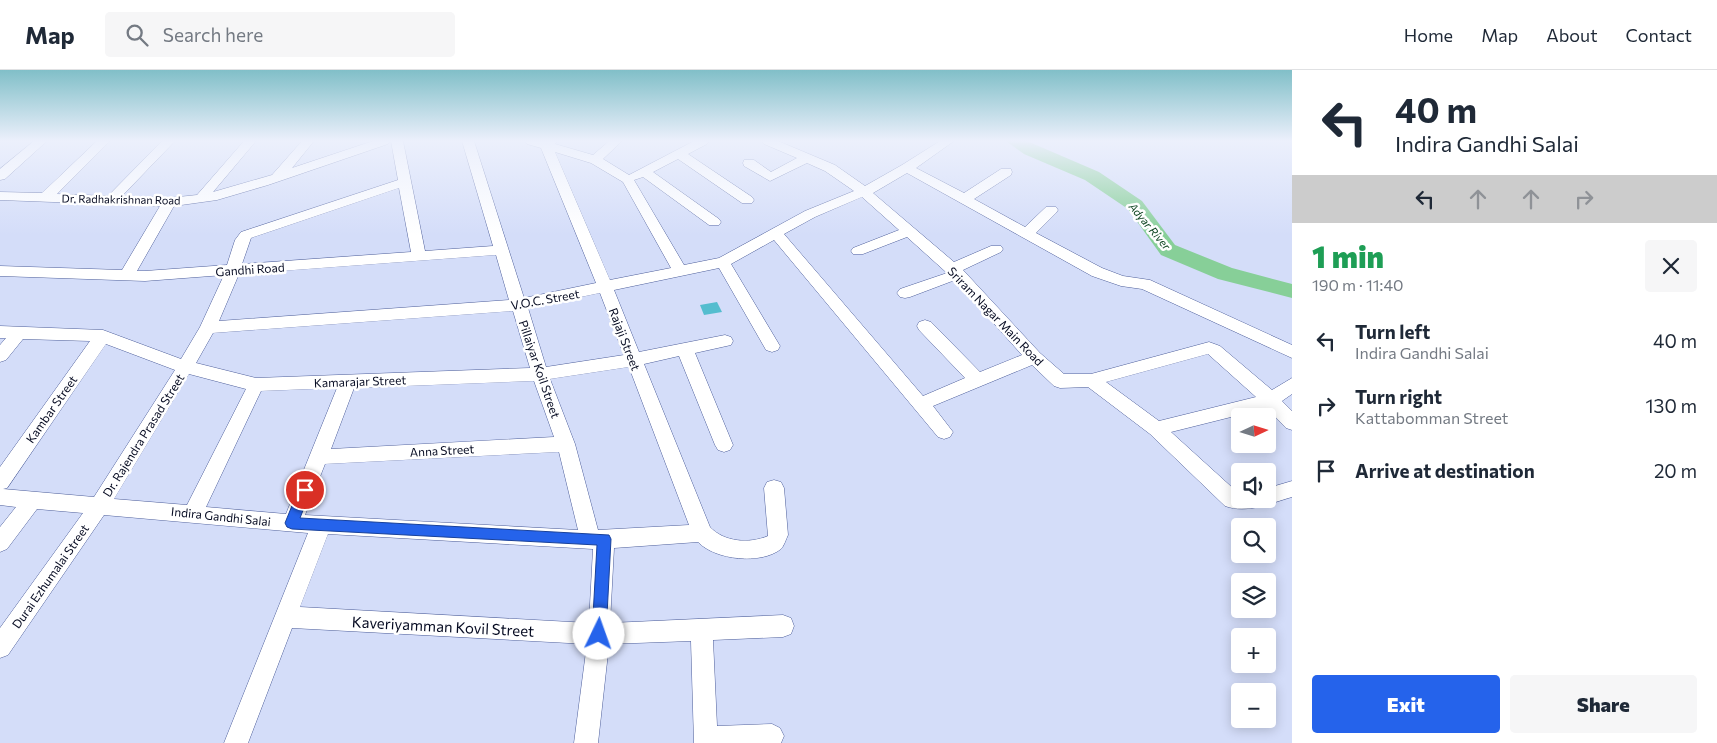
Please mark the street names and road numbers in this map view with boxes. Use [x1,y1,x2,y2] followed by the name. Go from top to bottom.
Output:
[61,191,181,207] street label: Dr. Radhakrishnan Road
[215,260,285,278] street label: Gandhi Road
[945,264,1047,368] street label: Sriram Nagar Main Road
[510,286,580,312] street label: V.O.C. Street
[607,306,643,372] street label: Rajaji Street
[517,318,563,420] street label: Pillaiyar Koil Street
[99,371,187,499] street label: Dr. Rajendra Prasad Street
[23,372,79,445] street label: Kambar Street
[314,372,406,390] street label: Kamarajar Street
[409,441,475,459] street label: Anna Street
[170,504,272,528] street label: Indira Gandhi Salai
[9,521,91,631] street label: Durai Ezhumalai Street
[351,612,535,640] street label: Kaveriyamman Kovil Street

